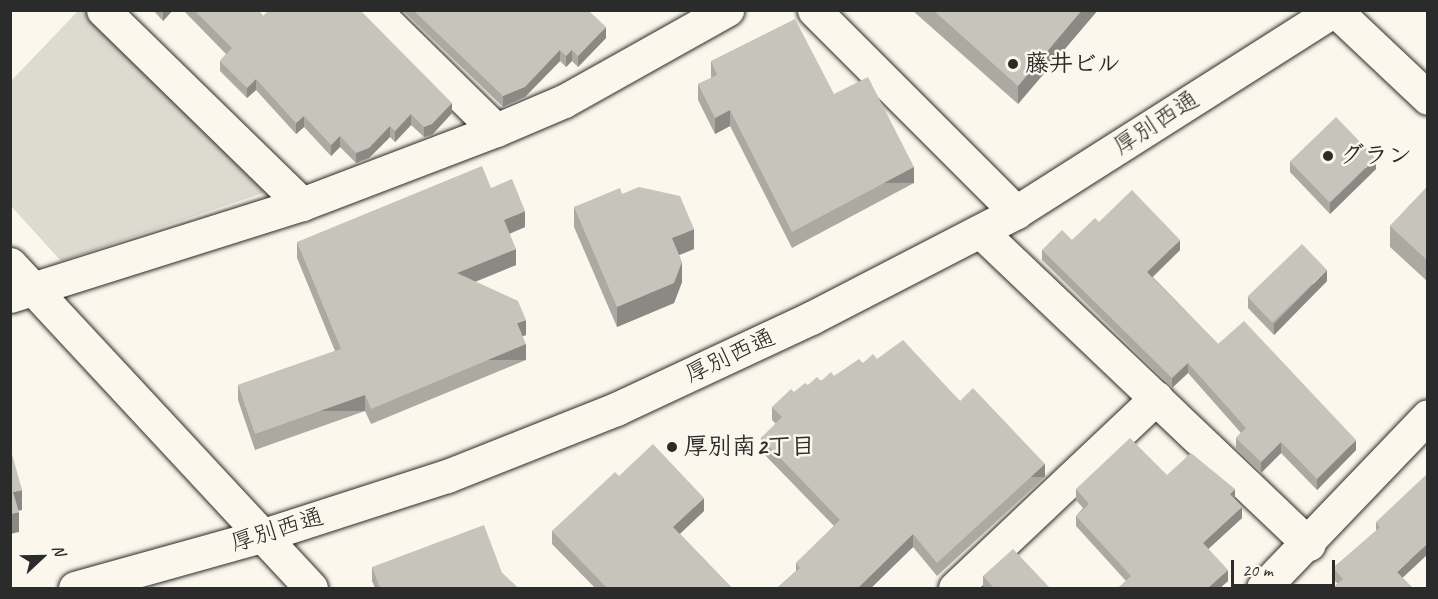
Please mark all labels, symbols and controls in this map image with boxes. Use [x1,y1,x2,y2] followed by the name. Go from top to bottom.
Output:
[1025,50,1121,78] place label: 藤井ビル
[1006,57,1020,71] marker: 藤井ビル
[1108,85,1204,161] street label: 厚別西通
[1340,142,1412,170] place label: グラン
[1321,149,1335,163] marker: グラン
[680,323,780,389] street label: 厚別西通
[684,433,815,461] place label: 厚別南2丁目
[665,440,679,454] marker: 厚別南2丁目
[227,502,327,558] street label: 厚別西通
[12,527,72,587] north arrow
[48,542,70,559] text: N
[1234,548,1338,586] scale bar
[1242,559,1273,581] text: 20 m

